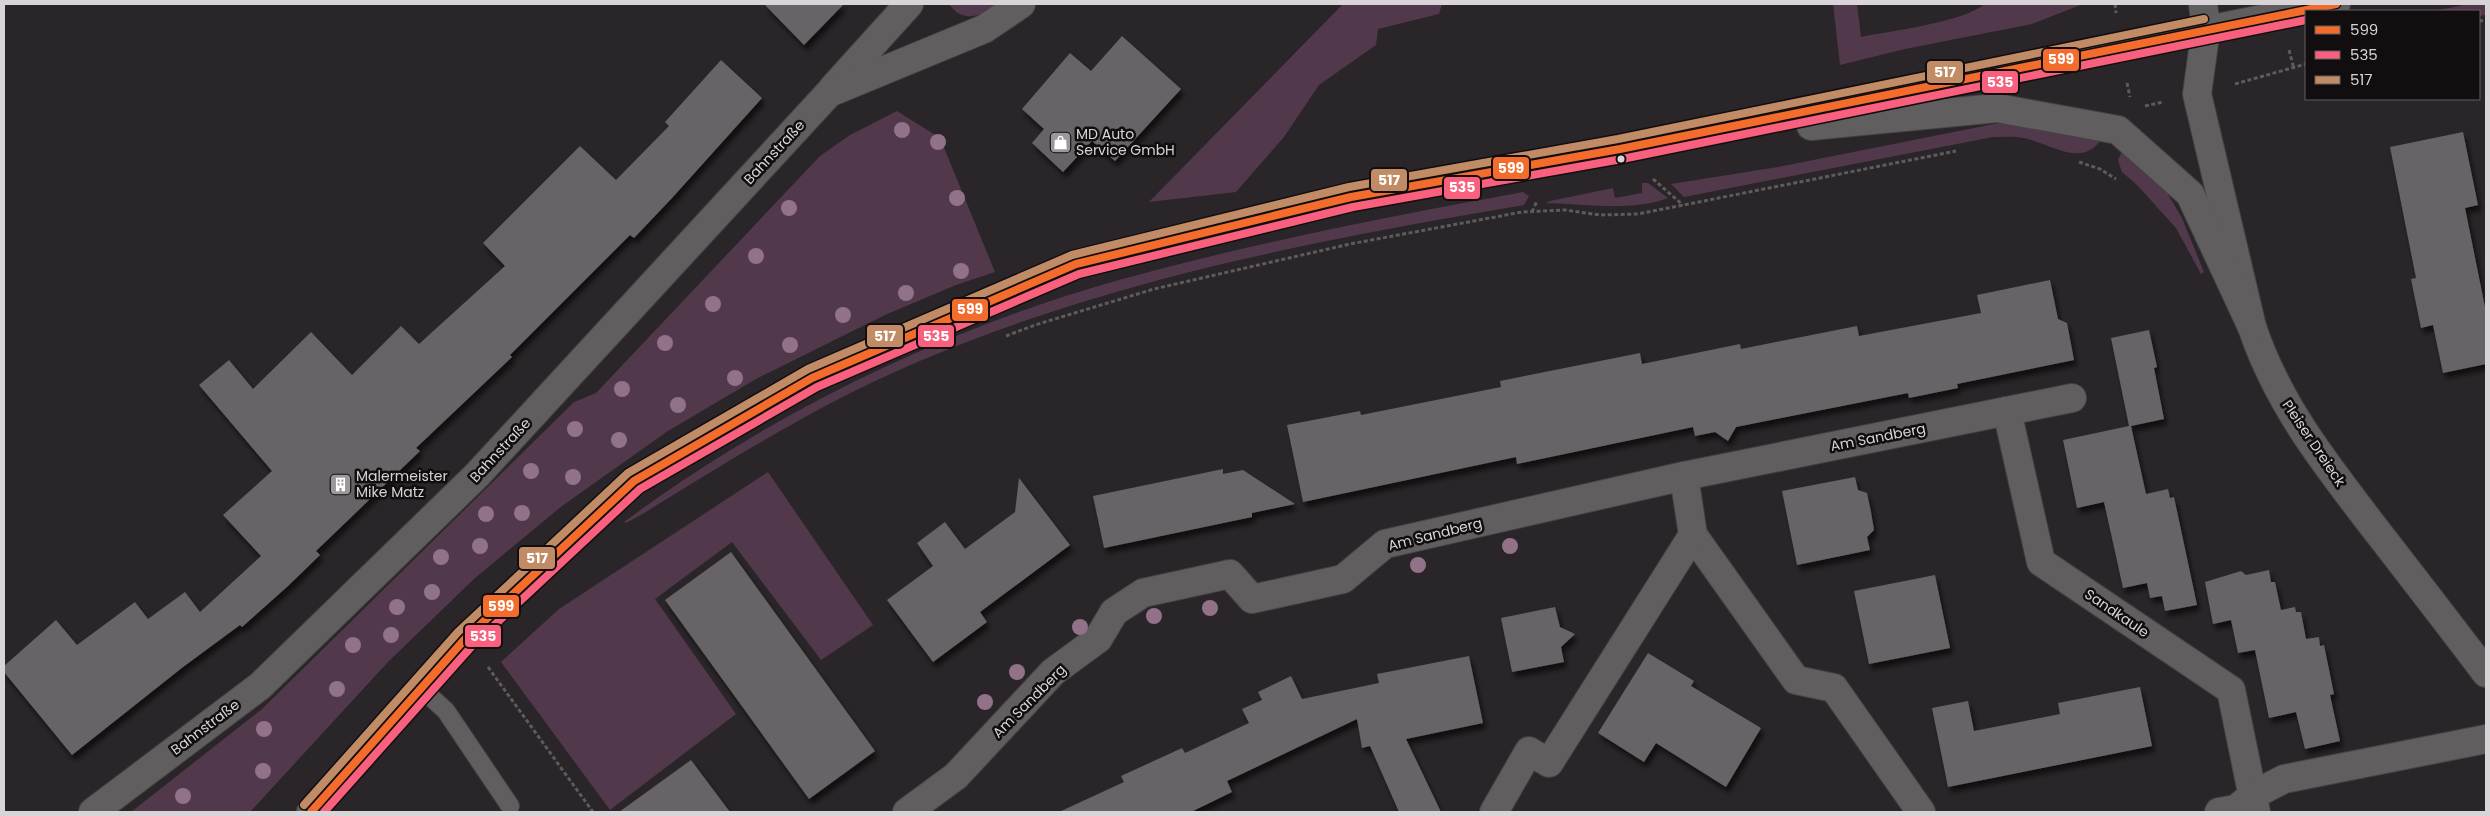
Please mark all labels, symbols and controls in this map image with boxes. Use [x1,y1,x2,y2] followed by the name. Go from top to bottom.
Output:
[2305,10,2480,100] legend
[2350,19,2378,40] text: 599
[2350,44,2378,65] text: 535
[2042,48,2080,72] line badge: 599
[2048,49,2074,69] text: 599
[1926,60,1964,84] line badge: 517
[1934,62,1956,82] text: 517
[2350,69,2372,90] text: 517
[1981,70,2019,94] line badge: 535
[1987,72,2013,92] text: 535
[739,115,809,189] street label: Bahnstraße
[1076,124,1175,160] place label: MD Auto Service GmbH
[1048,130,1072,154] shop icon: MD Auto Service GmbH
[1616,154,1626,164] unlabelled marker
[1492,156,1530,180] line badge: 599
[1498,158,1524,178] text: 599
[1370,168,1408,192] line badge: 517
[1378,170,1400,190] text: 517
[1443,176,1481,200] line badge: 535
[1449,177,1475,197] text: 535
[951,298,989,322] line badge: 599
[957,299,983,319] text: 599
[866,324,904,348] line badge: 517
[917,324,955,348] line badge: 535
[874,326,896,346] text: 517
[923,326,949,346] text: 535
[2278,396,2351,491] street label: Pleiser Dreieck
[465,413,535,487] street label: Bahnstraße
[1829,418,1927,456] street label: Am Sandberg
[356,466,448,502] place label: Malermeister Mike Matz
[328,472,352,496] building icon: Malermeister Mike Matz
[1386,513,1484,555] street label: Am Sandberg
[518,546,556,570] line badge: 517
[526,548,548,568] text: 517
[2081,584,2153,642] street label: Sandkaule
[482,594,520,618] line badge: 599
[488,596,514,616] text: 599
[464,624,502,648] line badge: 535
[470,626,496,646] text: 535
[988,660,1070,742] street label: Am Sandberg
[167,694,244,759] street label: Bahnstraße

